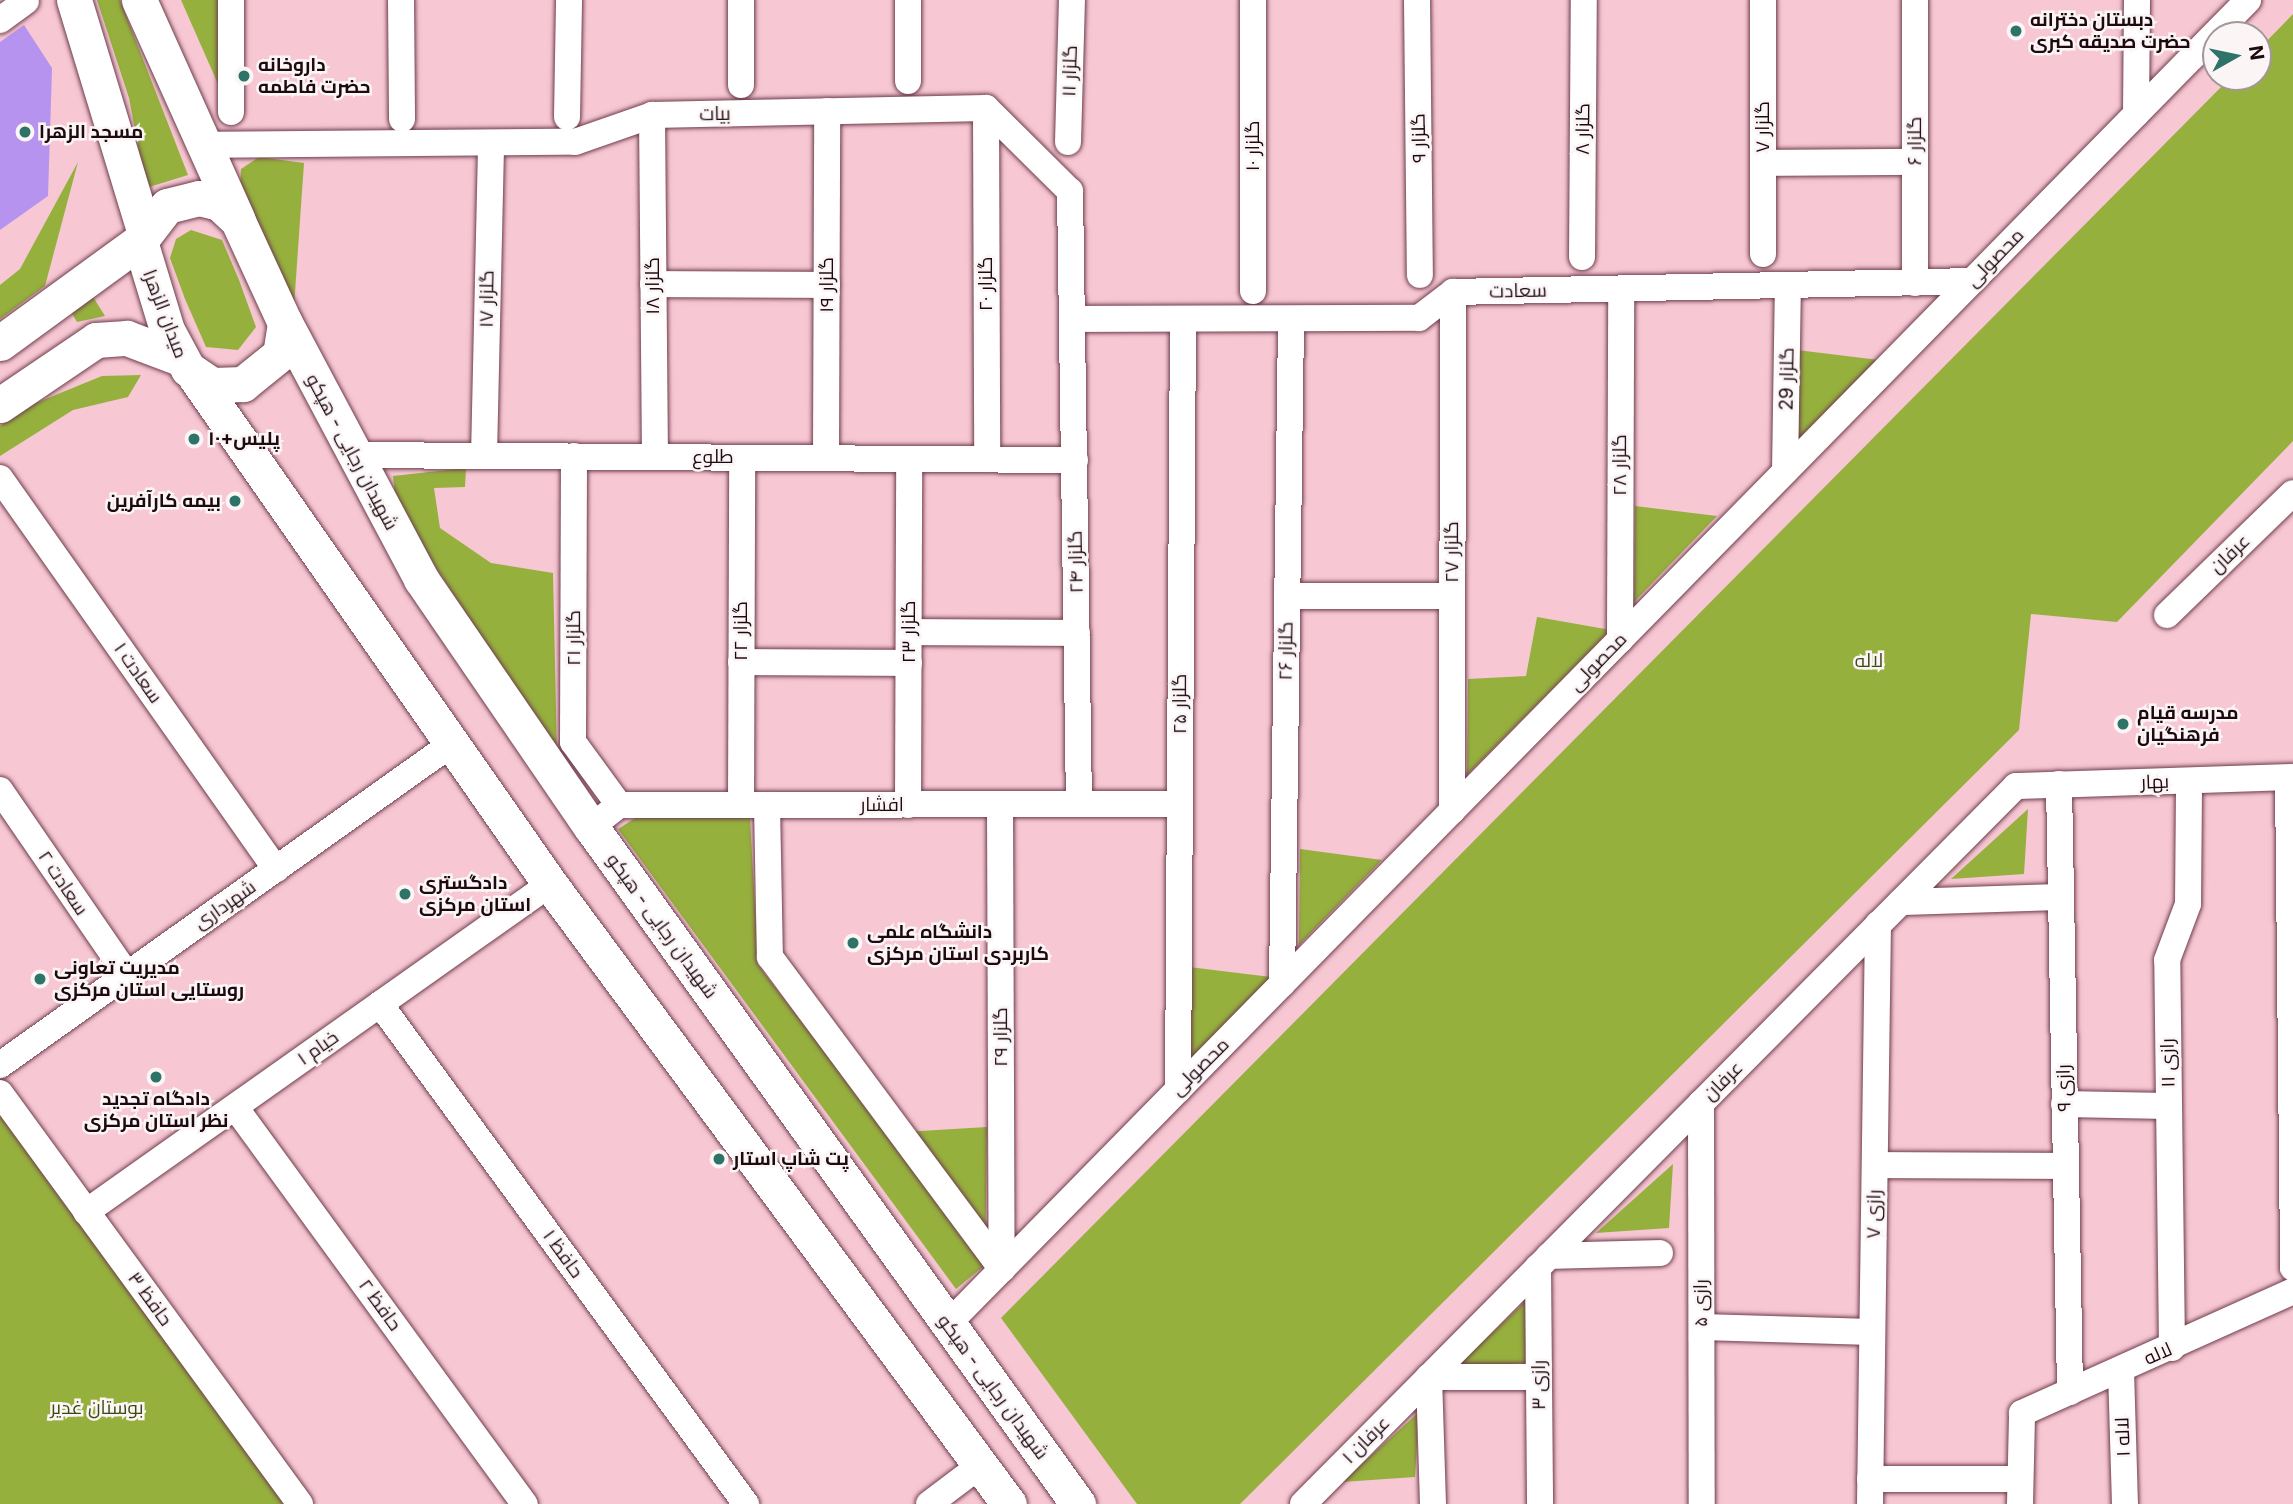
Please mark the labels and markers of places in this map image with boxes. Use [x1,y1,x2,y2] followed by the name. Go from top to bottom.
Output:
[2030,9,2190,53] place label: دبستان دخترانه حضرت صدیقه کبری
[2008,23,2024,39] marker: دبستان دخترانه حضرت صدیقه کبری
[258,54,370,98] place label: داروخانه حضرت فاطمه
[236,68,252,84] marker: داروخانه حضرت فاطمه
[39,121,143,143] place label: مسجد الزهرا
[17,124,33,140] marker: مسجد الزهرا
[208,428,280,450] place label: پلیس+۱۰
[186,431,202,447] marker: پلیس+۱۰
[107,490,221,512] place label: بیمه کارآفرین
[227,493,243,509] marker: بیمه کارآفرین
[2137,702,2239,746] place label: مدرسه قیام فرهنگیان
[2115,716,2131,732] marker: مدرسه قیام فرهنگیان
[419,872,531,916] place label: دادگستری استان مرکزی
[397,886,413,902] marker: دادگستری استان مرکزی
[867,921,1049,965] place label: دانشگاه علمی کاربردی استان مرکزی
[845,935,861,951] marker: دانشگاه علمی کاربردی استان مرکزی
[54,957,244,1001] place label: مدیریت تعاونی روستایی استان مرکزی
[32,971,48,987] marker: مدیریت تعاونی روستایی استان مرکزی
[148,1069,164,1085] marker: دادگاه تجدید نظر استان مرکزی
[84,1088,228,1132] place label: دادگاه تجدید نظر استان مرکزی
[733,1148,849,1170] place label: پت شاپ استار
[711,1151,727,1167] marker: پت شاپ استار

